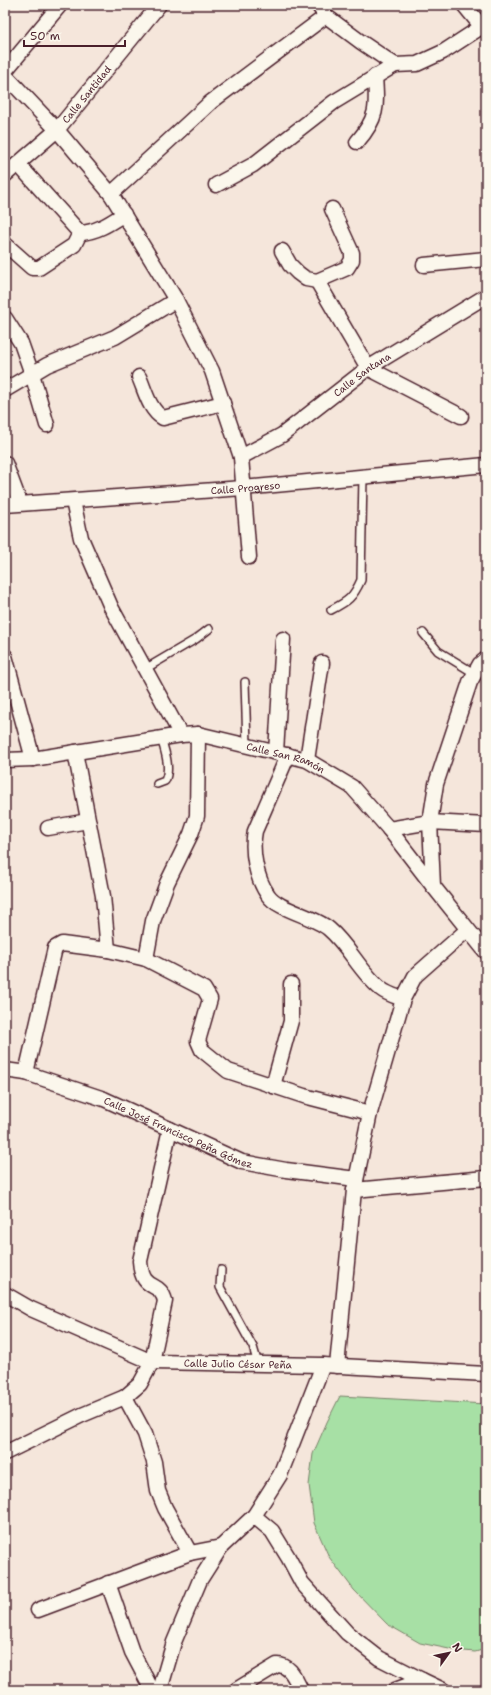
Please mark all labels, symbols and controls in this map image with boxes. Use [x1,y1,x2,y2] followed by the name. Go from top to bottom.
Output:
[24,22,125,48] scale bar
[30,28,60,44] text: 50 m
[59,63,114,126] street label: Calle Santidad
[331,349,394,400] street label: Calle Santana
[210,479,281,497] street label: Calle Progreso
[245,740,327,776] street label: Calle San Ramón
[102,1094,254,1171] street label: Calle José Francisco Peña Gómez
[184,1357,293,1371] street label: Calle Julio César Peña
[429,1633,469,1673] north arrow
[448,1640,466,1656] text: N

